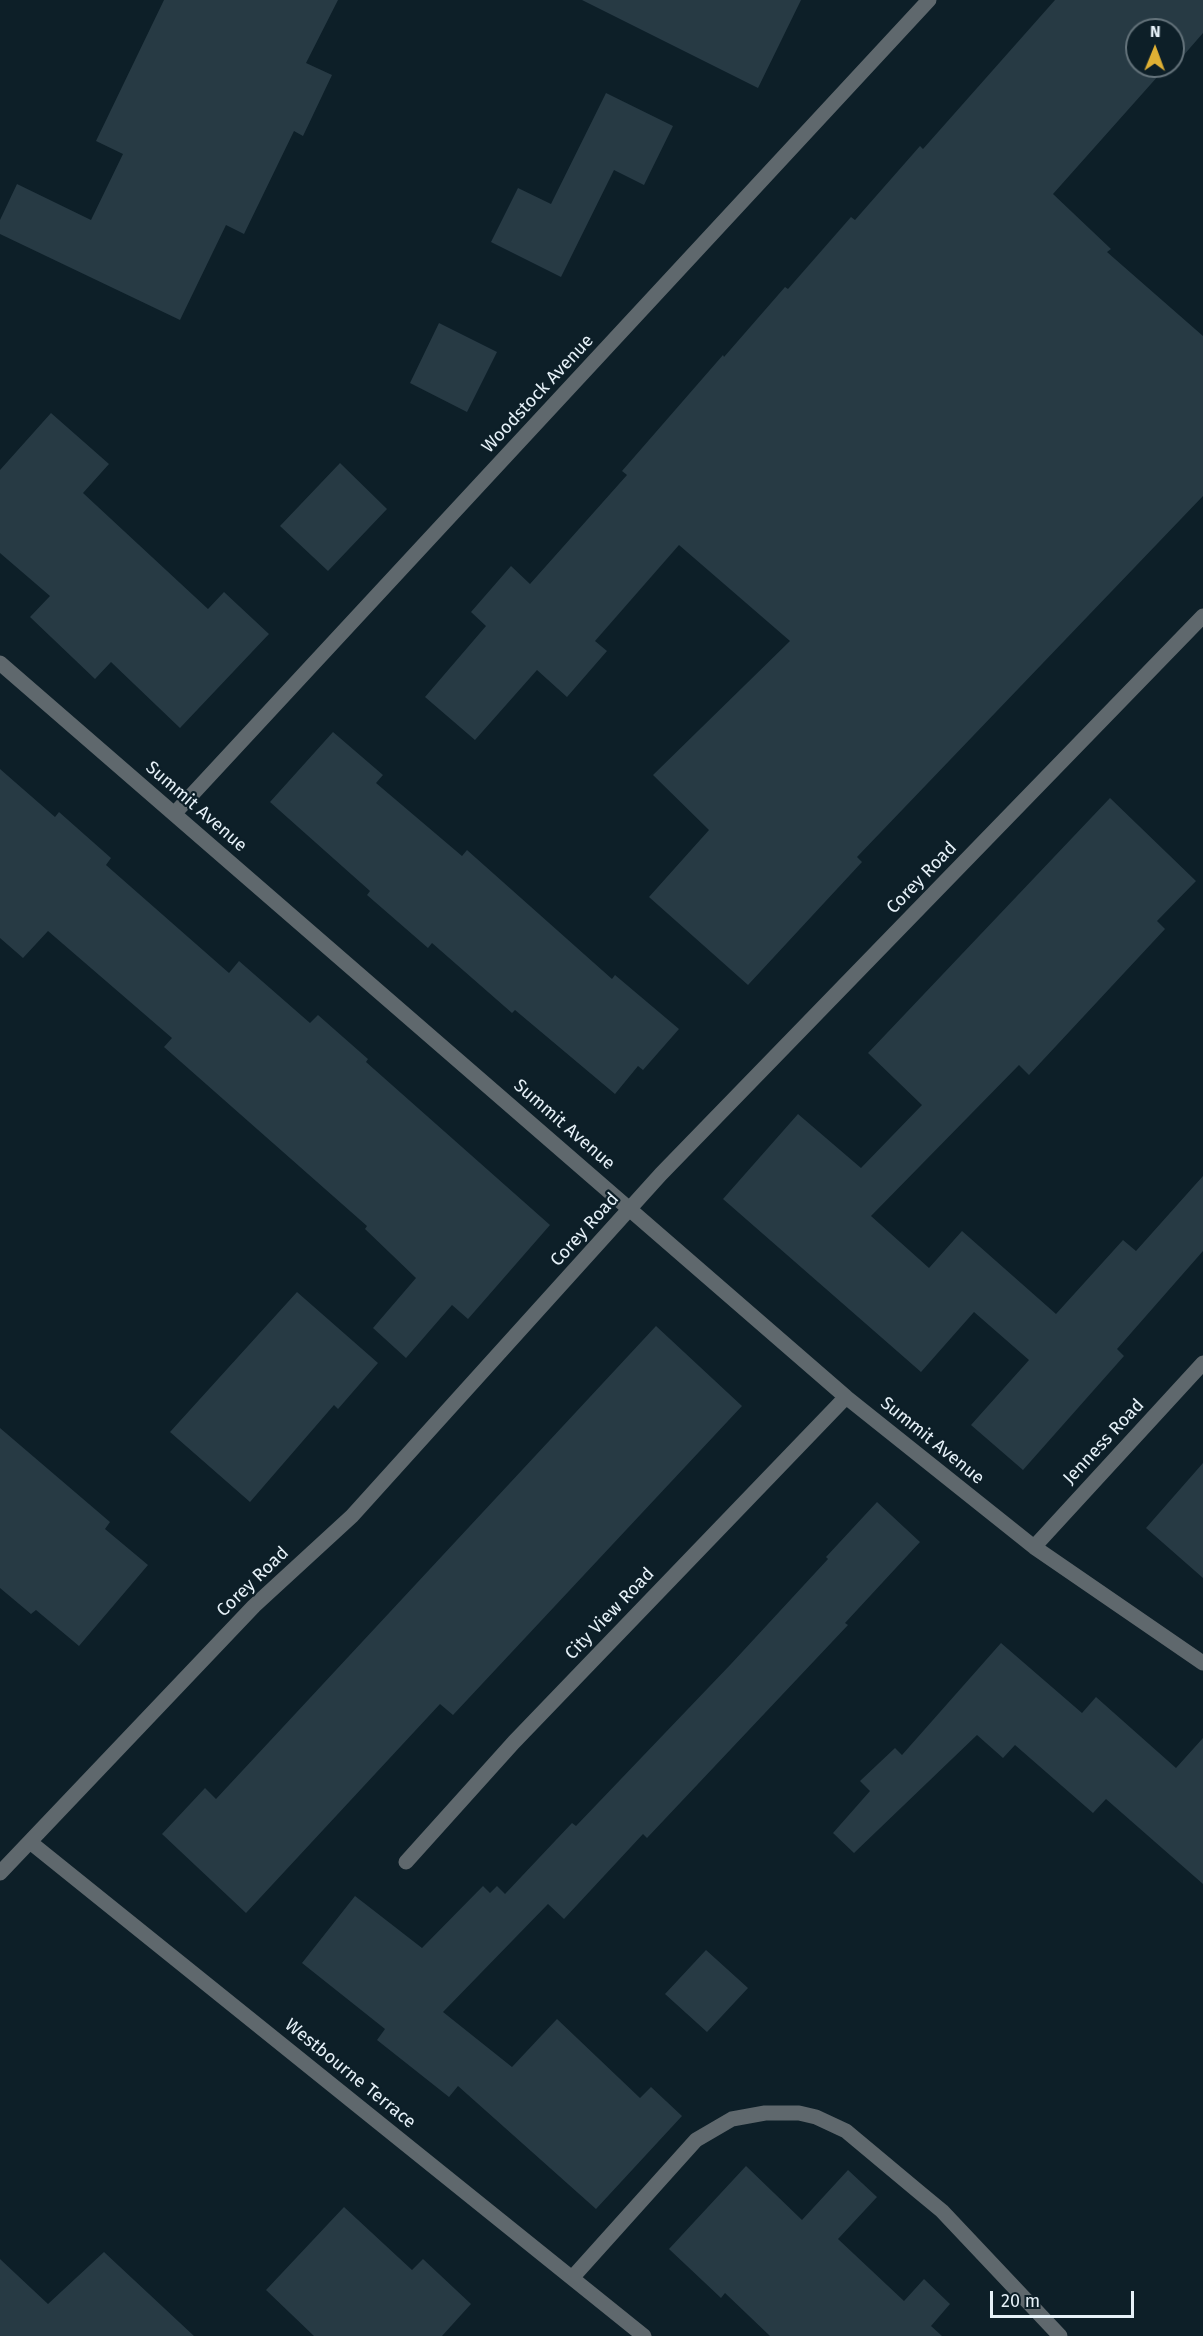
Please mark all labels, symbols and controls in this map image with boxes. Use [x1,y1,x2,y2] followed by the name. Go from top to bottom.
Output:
[1125,18,1185,78] north arrow
[1150,22,1161,41] text: N
[478,330,598,458] street label: Woodstock Avenue
[141,757,251,857] street label: Summit Avenue
[882,838,962,918] street label: Corey Road
[509,1075,619,1175] street label: Summit Avenue
[546,1189,624,1271] street label: Corey Road
[876,1393,988,1489] street label: Summit Avenue
[1059,1395,1149,1489] street label: Jenness Road
[213,1542,293,1622] street label: Corey Road
[561,1564,659,1664] street label: City View Road
[280,2015,420,2133] street label: Westbourne Terrace
[993,2279,1137,2317] scale bar
[1001,2290,1040,2312] text: 20 m

